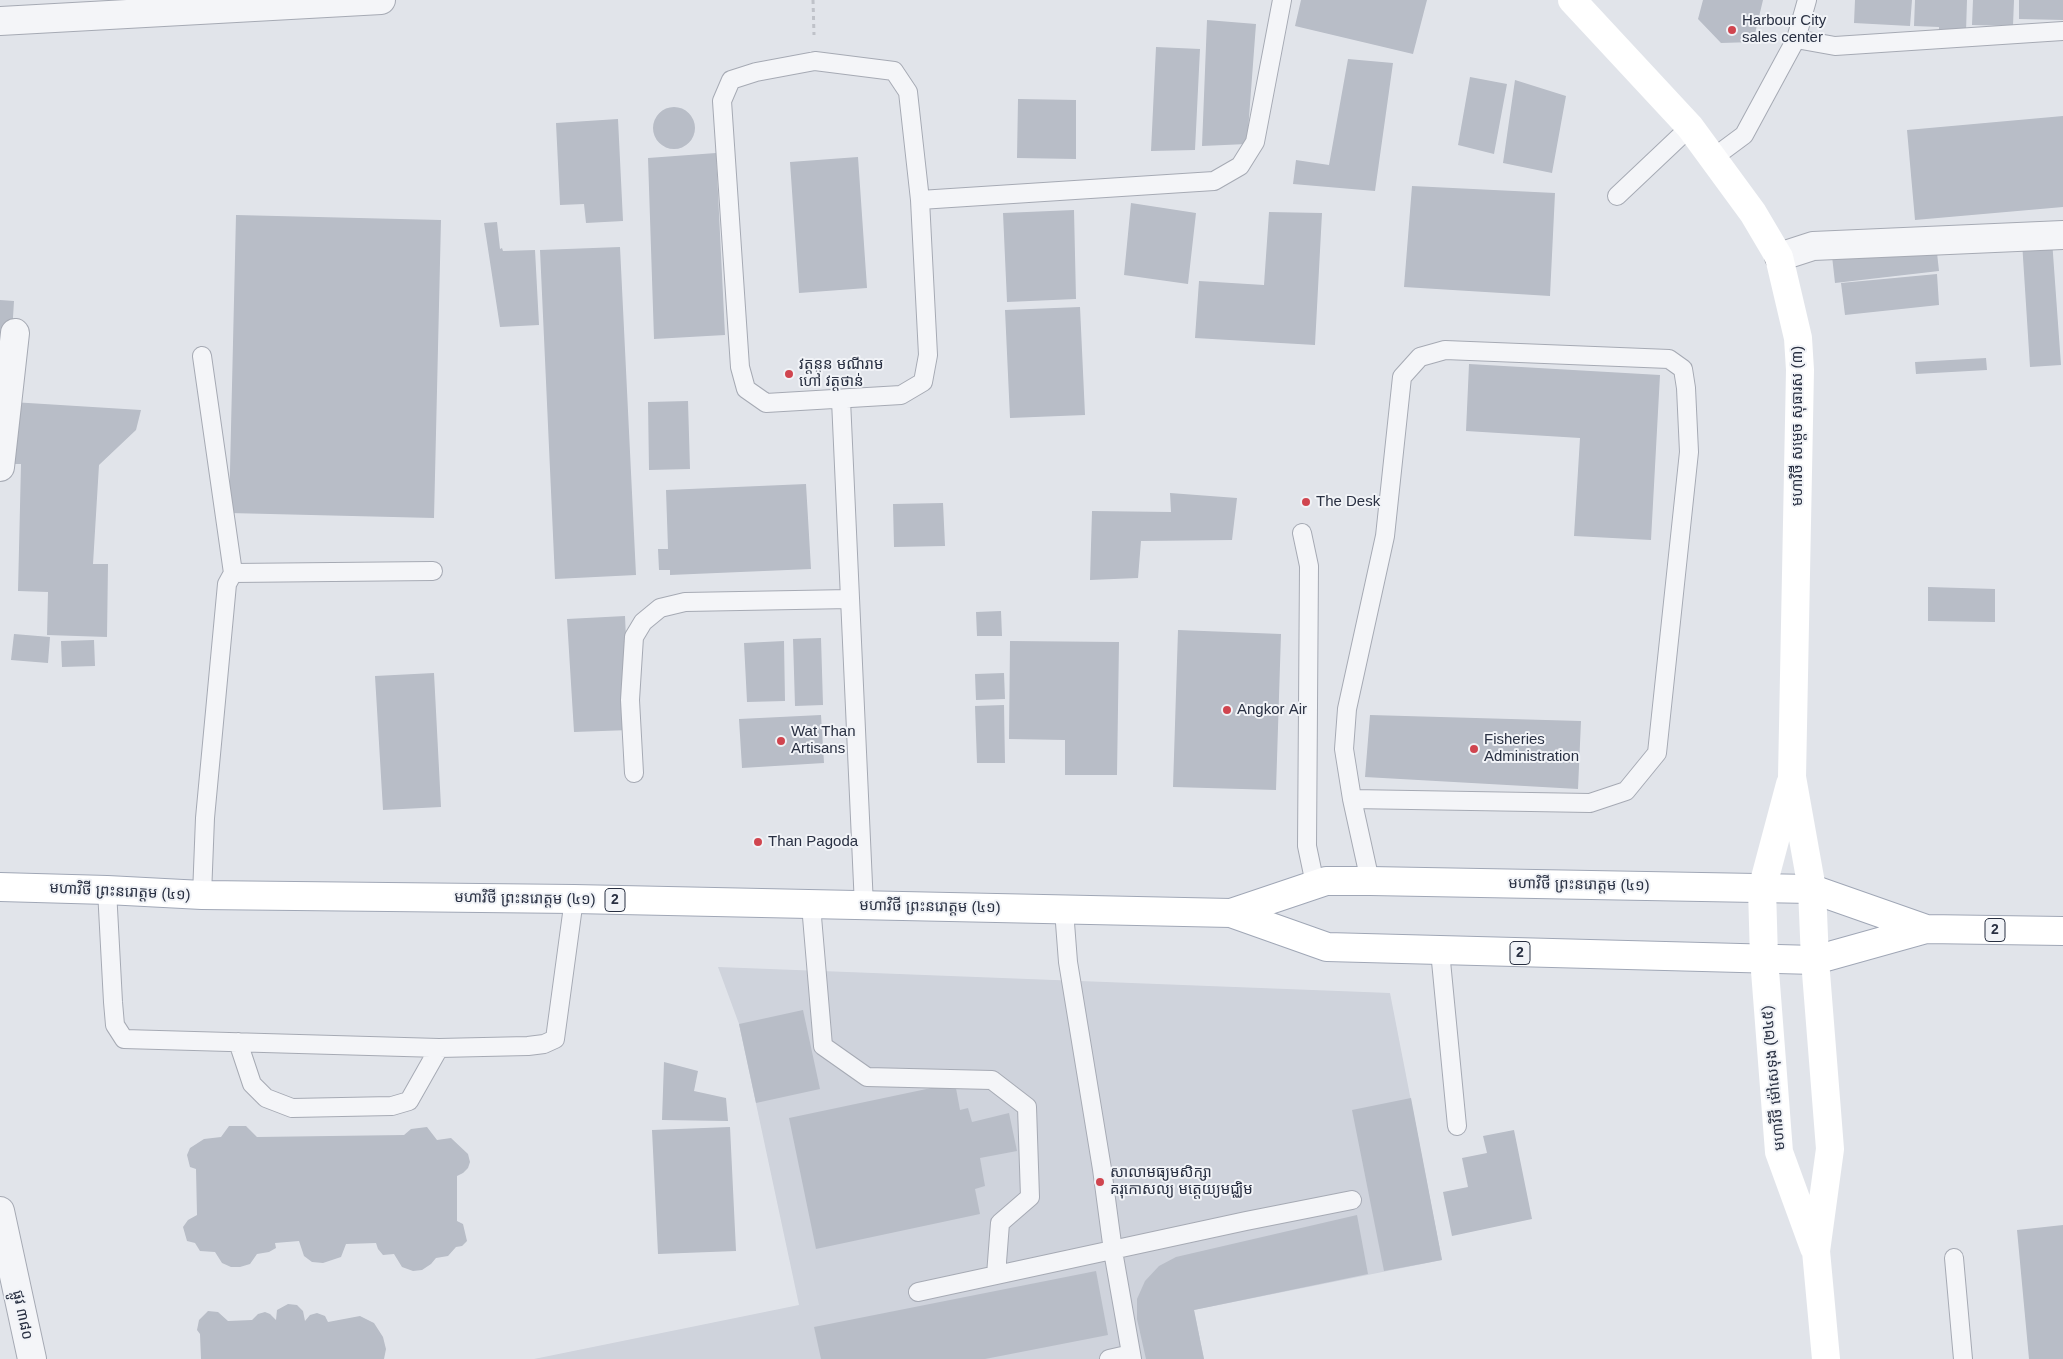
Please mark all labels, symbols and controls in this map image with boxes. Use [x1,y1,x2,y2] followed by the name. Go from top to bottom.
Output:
[1742,12,1826,47] place label: Harbour City sales center
[1726,24,1738,36] marker: Harbour City sales center
[1789,346,1807,506] street label: មហាវិថី សម្តេច សុធារស (៣)
[799,356,884,391] place label: វត្តនួន មណីរាម ហៅ វត្តថាន់
[783,368,795,380] marker: វត្តនួន មណីរាម ហៅ វត្តថាន់
[1316,493,1380,511] place label: The Desk
[1300,496,1312,508] marker: The Desk
[1237,701,1307,719] place label: Angkor Air
[1221,704,1233,716] marker: Angkor Air
[791,723,855,758] place label: Wat Than Artisans
[1484,731,1579,766] place label: Fisheries Administration
[775,735,787,747] marker: Wat Than Artisans
[1468,743,1480,755] marker: Fisheries Administration
[768,833,858,851] place label: Than Pagoda
[752,836,764,848] marker: Than Pagoda
[1508,875,1650,895] street label: មហាវិថី ព្រះនរោត្តម (៤១)
[49,879,191,905] street label: មហាវិថី ព្រះនរោត្តម (៤១)
[605,888,625,912] road number: 2
[454,889,596,909] street label: មហាវិថី ព្រះនរោត្តម (៤១)
[859,897,1001,917] street label: មហាវិថី ព្រះនរោត្តម (៤១)
[1985,918,2005,942] road number: 2
[1510,941,1530,964] road number: 2
[1759,1005,1789,1151] street label: មហាវិថី ម៉ៅសេទុង (២៤៥)
[1110,1164,1253,1199] place label: សាលាមធ្យមសិក្សា គរុកោសល្យ មត្តេយ្យមជ្ឈិម
[1094,1176,1106,1188] marker: សាលាមធ្យមសិក្សា គរុកោសល្យ មត្តេយ្យមជ្ឈិម
[8,1288,36,1342] street label: ផ្លូវ ៣៨០

